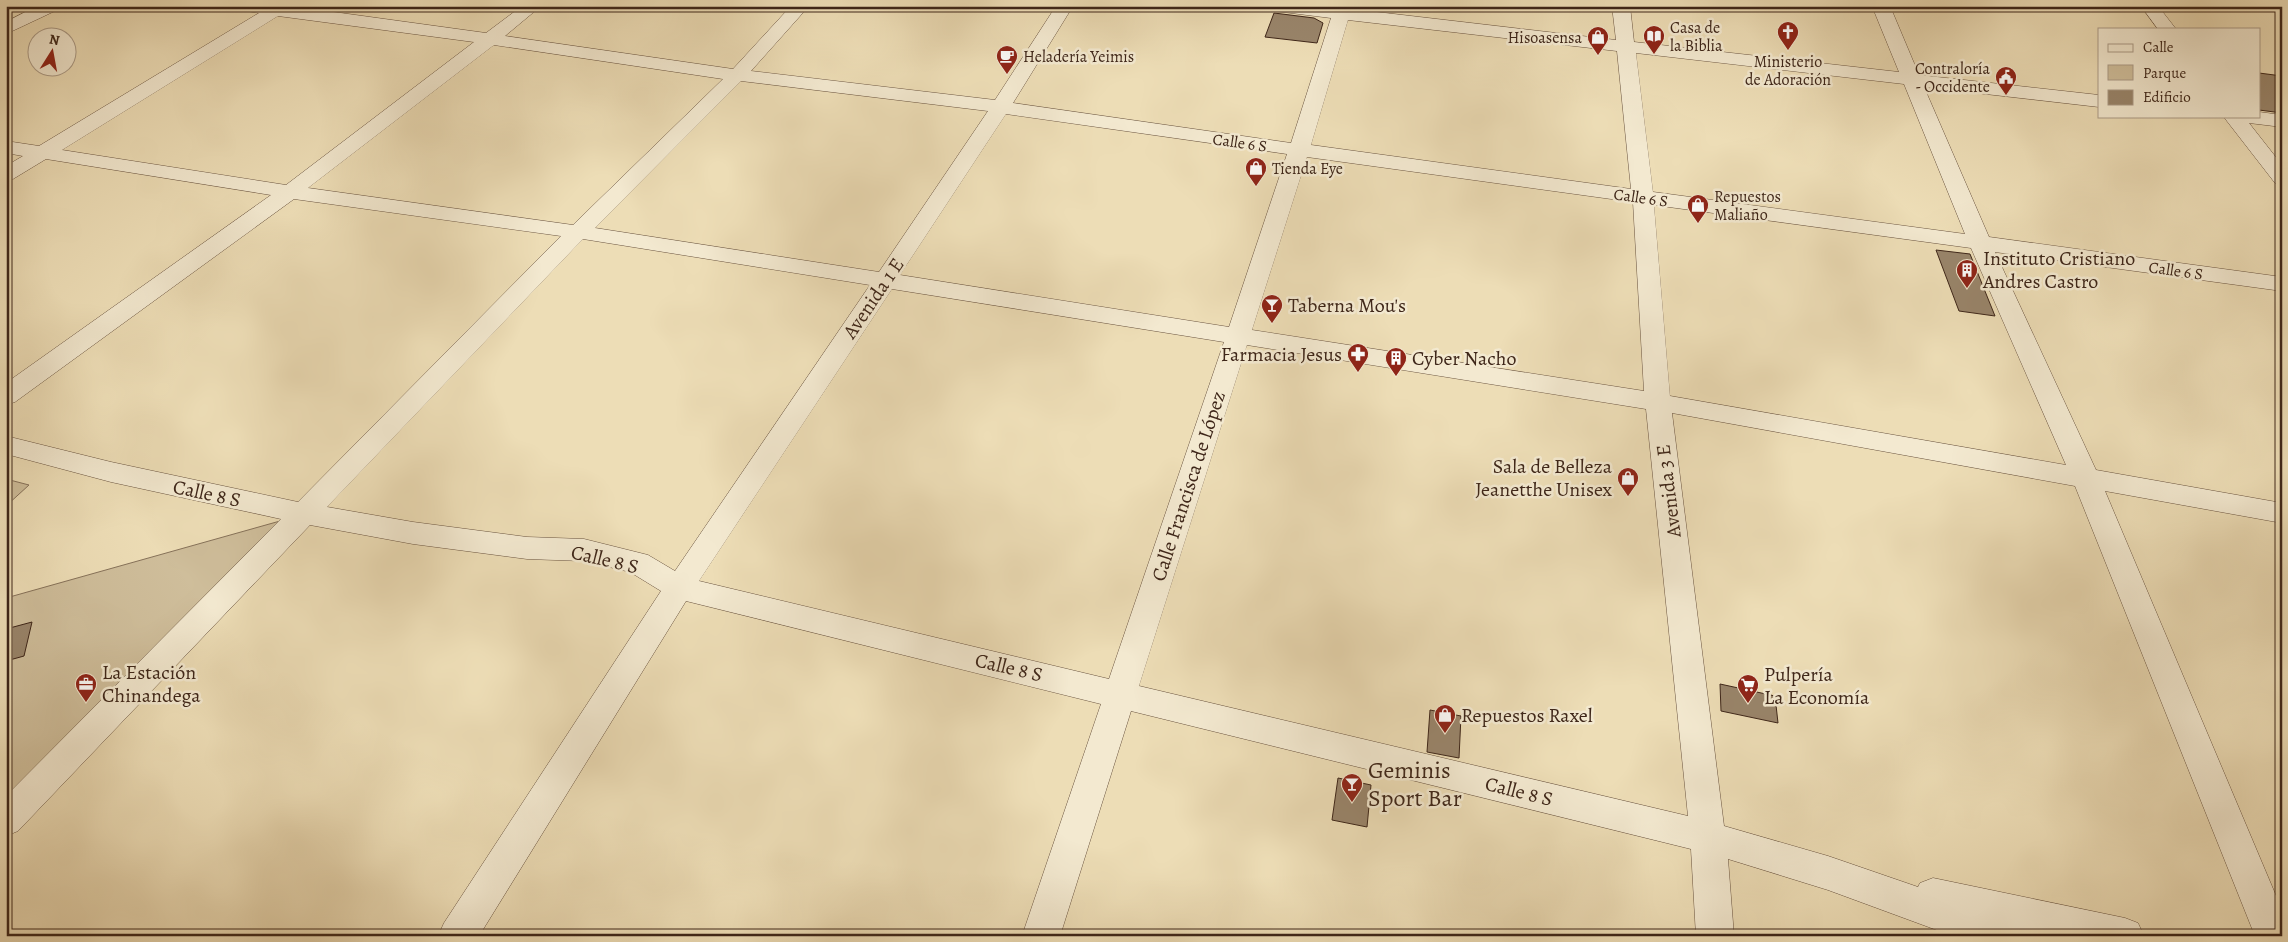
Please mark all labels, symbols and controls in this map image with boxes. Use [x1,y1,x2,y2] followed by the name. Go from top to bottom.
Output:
[1670,17,1723,57] place label: Casa de la Biblia
[1776,20,1800,51] church icon: Ministerio de Adoración
[1642,24,1666,55] library icon: Casa de la Biblia
[1586,25,1610,56] shop icon: Hisoasensa
[1507,27,1583,49] place label: Hisoasensa
[28,28,78,78] north arrow
[2098,28,2260,118] legend
[48,29,61,50] text: N
[2143,37,2174,57] text: Calle
[995,44,1019,75] cafe icon: Heladería Yeimis
[1023,46,1134,68] place label: Heladería Yeimis
[1745,51,1831,91] place label: Ministerio de Adoración
[1915,58,1991,98] place label: Contraloría - Occidente
[2143,63,2186,83] text: Parque
[1994,65,2018,96] public building icon: Contraloría - Occidente
[2143,87,2191,107] text: Edificio
[1211,128,1268,158] street label: Calle 6 S
[1244,156,1268,187] shop icon: Tienda Eye
[1272,158,1343,180] place label: Tienda Eye
[1612,183,1669,213] street label: Calle 6 S
[1714,186,1781,226] place label: Repuestos Maliaño
[1686,193,1710,224] shop icon: Repuestos Maliaño
[1982,245,2135,295] place label: Instituto Cristiano Andres Castro
[836,253,910,345] street label: Avenida 1 E
[2147,256,2204,286] street label: Calle 6 S
[1955,258,1979,289] building icon: Instituto Cristiano Andres Castro
[1288,292,1406,319] place label: Taberna Mou's
[1260,293,1284,324] bar icon: Taberna Mou's
[1221,341,1342,368] place label: Farmacia Jesus
[1346,342,1370,373] pharmacy icon: Farmacia Jesus
[1412,345,1516,372] place label: Cyber Nacho
[1384,346,1408,377] building icon: Cyber Nacho
[1145,388,1232,585] street label: Calle Francisca de López
[1649,443,1688,540] street label: Avenida 3 E
[1475,453,1613,503] place label: Sala de Belleza Jeanetthe Unisex
[1616,466,1640,497] shop icon: Sala de Belleza Jeanetthe Unisex
[170,473,243,514] street label: Calle 8 S
[568,539,641,580] street label: Calle 8 S
[972,647,1045,688] street label: Calle 8 S
[102,659,201,709] place label: La Estación Chinandega
[1764,661,1870,711] place label: Pulpería La Economía
[74,672,98,703] office icon: La Estación Chinandega
[1736,673,1760,704] supermarket icon: Pulpería La Economía
[1461,702,1593,729] place label: Repuestos Raxel
[1433,703,1457,734] shop icon: Repuestos Raxel
[1368,754,1462,814] place label: Geminis Sport Bar
[1482,770,1556,813] street label: Calle 8 S
[1340,772,1364,803] bar icon: Geminis Sport Bar

